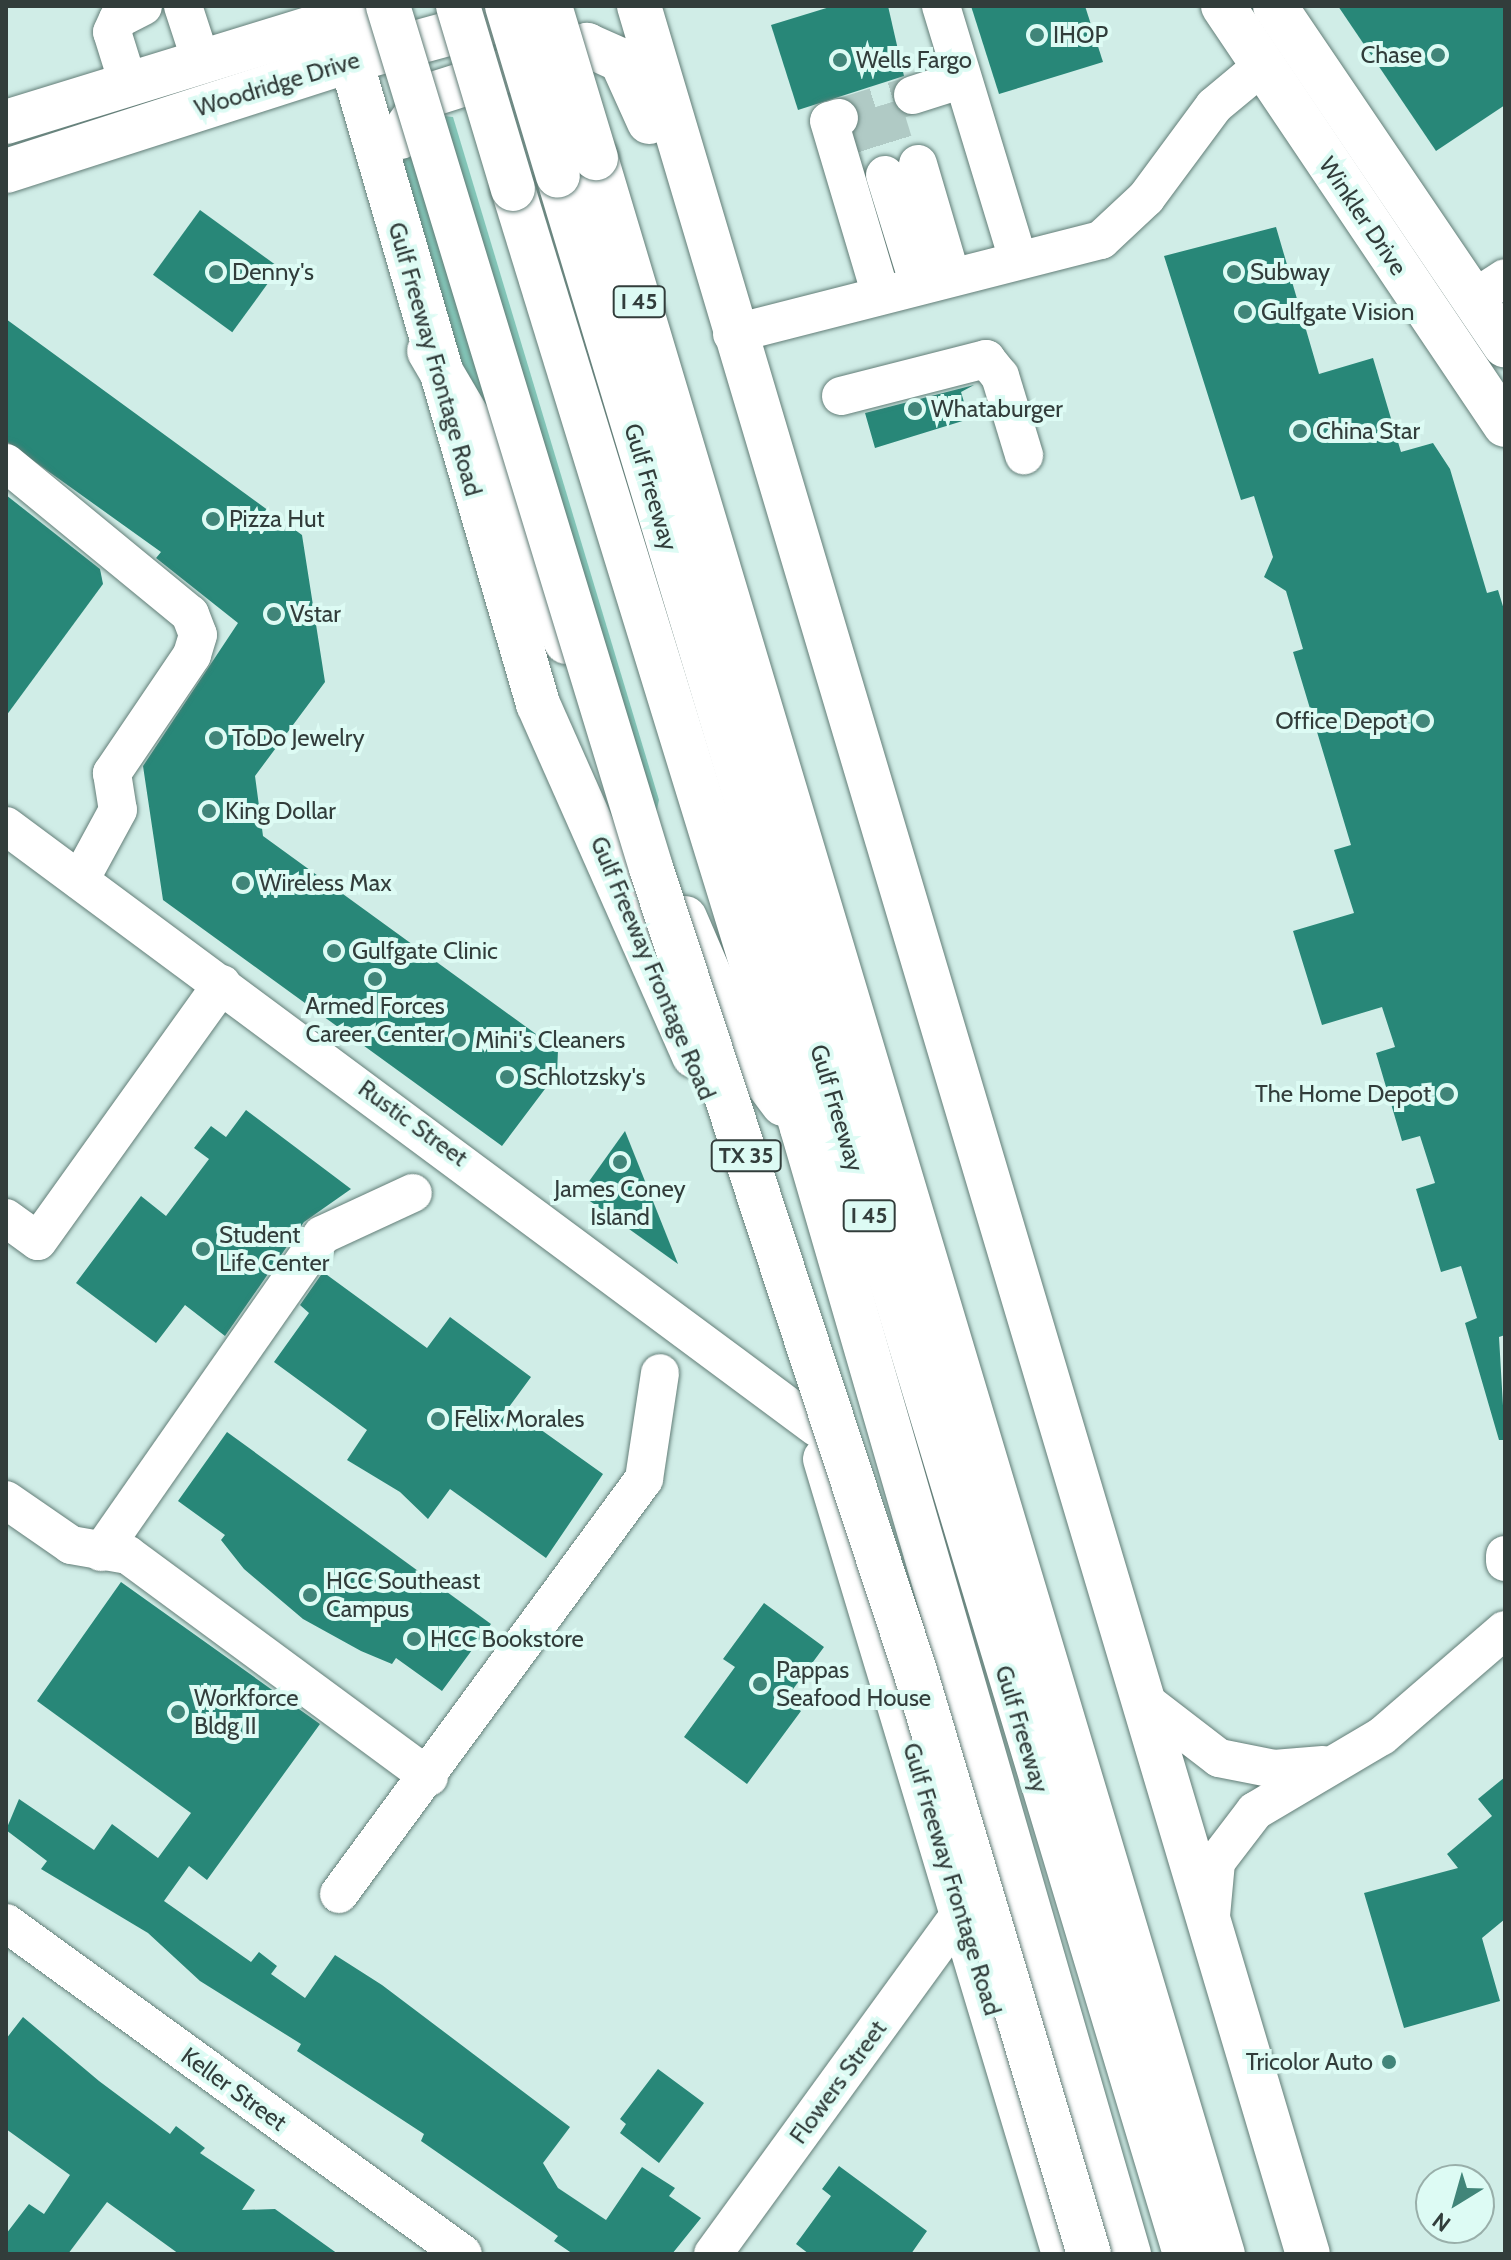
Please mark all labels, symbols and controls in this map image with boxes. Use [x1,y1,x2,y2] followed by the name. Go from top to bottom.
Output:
[1053,21,1108,49] place label: IHOP
[1028,26,1046,44] marker: IHOP
[1360,41,1422,69] place label: Chase
[191,45,363,123] street label: Woodridge Drive
[856,46,972,74] place label: Wells Fargo
[1429,46,1447,64] marker: Chase
[831,51,849,69] marker: Wells Fargo
[1313,151,1413,281] street label: Winkler Drive
[382,219,488,499] street label: Gulf Freeway Frontage Road
[232,258,314,286] place label: Denny's
[1250,258,1330,286] place label: Subway
[207,263,225,281] marker: Denny's
[1225,263,1243,281] marker: Subway
[611,284,667,320] road number: I 45
[1261,298,1414,326] place label: Gulfgate Vision
[1236,303,1254,321] marker: Gulfgate Vision
[931,395,1063,423] place label: Whataburger
[906,400,924,418] marker: Whataburger
[1316,417,1420,445] place label: China Star
[618,420,684,554] street label: Gulf Freeway
[1291,422,1309,440] marker: China Star
[229,505,325,533] place label: Pizza Hut
[204,510,222,528] marker: Pizza Hut
[290,600,341,628] place label: Vstar
[265,605,283,623] marker: Vstar
[1275,707,1407,735] place label: Office Depot
[1414,712,1432,730] marker: Office Depot
[232,724,365,752] place label: ToDo Jewelry
[207,729,225,747] marker: ToDo Jewelry
[225,797,336,825] place label: King Dollar
[200,802,218,820] marker: King Dollar
[584,832,722,1104] street label: Gulf Freeway Frontage Road
[259,869,392,897] place label: Wireless Max
[234,874,252,892] marker: Wireless Max
[352,937,498,965] place label: Gulfgate Clinic
[323,940,345,962] marker: Gulfgate Clinic
[366,970,384,988] marker: Armed Forces Career Center
[305,992,445,1048] place label: Armed Forces Career Center
[475,1026,625,1054] place label: Mini's Cleaners
[450,1031,468,1049] marker: Mini's Cleaners
[804,1041,870,1175] street label: Gulf Freeway
[523,1063,645,1091] place label: Schlotzsky's
[498,1068,516,1086] marker: Schlotzsky's
[353,1074,473,1172] street label: Rustic Street
[1255,1080,1431,1108] place label: The Home Depot
[1438,1085,1456,1103] marker: The Home Depot
[710,1138,782,1174] road number: TX 35
[611,1153,629,1171] marker: James Coney Island
[554,1175,686,1231] place label: James Coney Island
[841,1198,897,1234] road number: I 45
[219,1221,329,1277] place label: Student Life Center
[194,1240,212,1258] marker: Student Life Center
[454,1405,584,1433] place label: Felix Morales
[429,1410,447,1428] marker: Felix Morales
[326,1567,480,1623] place label: HCC Southeast Campus
[301,1586,319,1604] marker: HCC Southeast Campus
[430,1625,584,1653] place label: HCC Bookstore
[405,1630,423,1648] marker: HCC Bookstore
[776,1656,931,1712] place label: Pappas Seafood House
[989,1662,1055,1796] street label: Gulf Freeway
[751,1675,769,1693] marker: Pappas Seafood House
[194,1684,298,1740] place label: Workforce Bldg II
[169,1703,187,1721] marker: Workforce Bldg II
[897,1739,1007,2019] street label: Gulf Freeway Frontage Road
[784,2015,892,2149] street label: Flowers Street
[176,2041,292,2137] street label: Keller Street
[1246,2048,1373,2076] place label: Tricolor Auto
[1380,2053,1398,2071] marker: Tricolor Auto
[1415,2164,1495,2244] north arrow
[1427,2207,1456,2237] text: N

